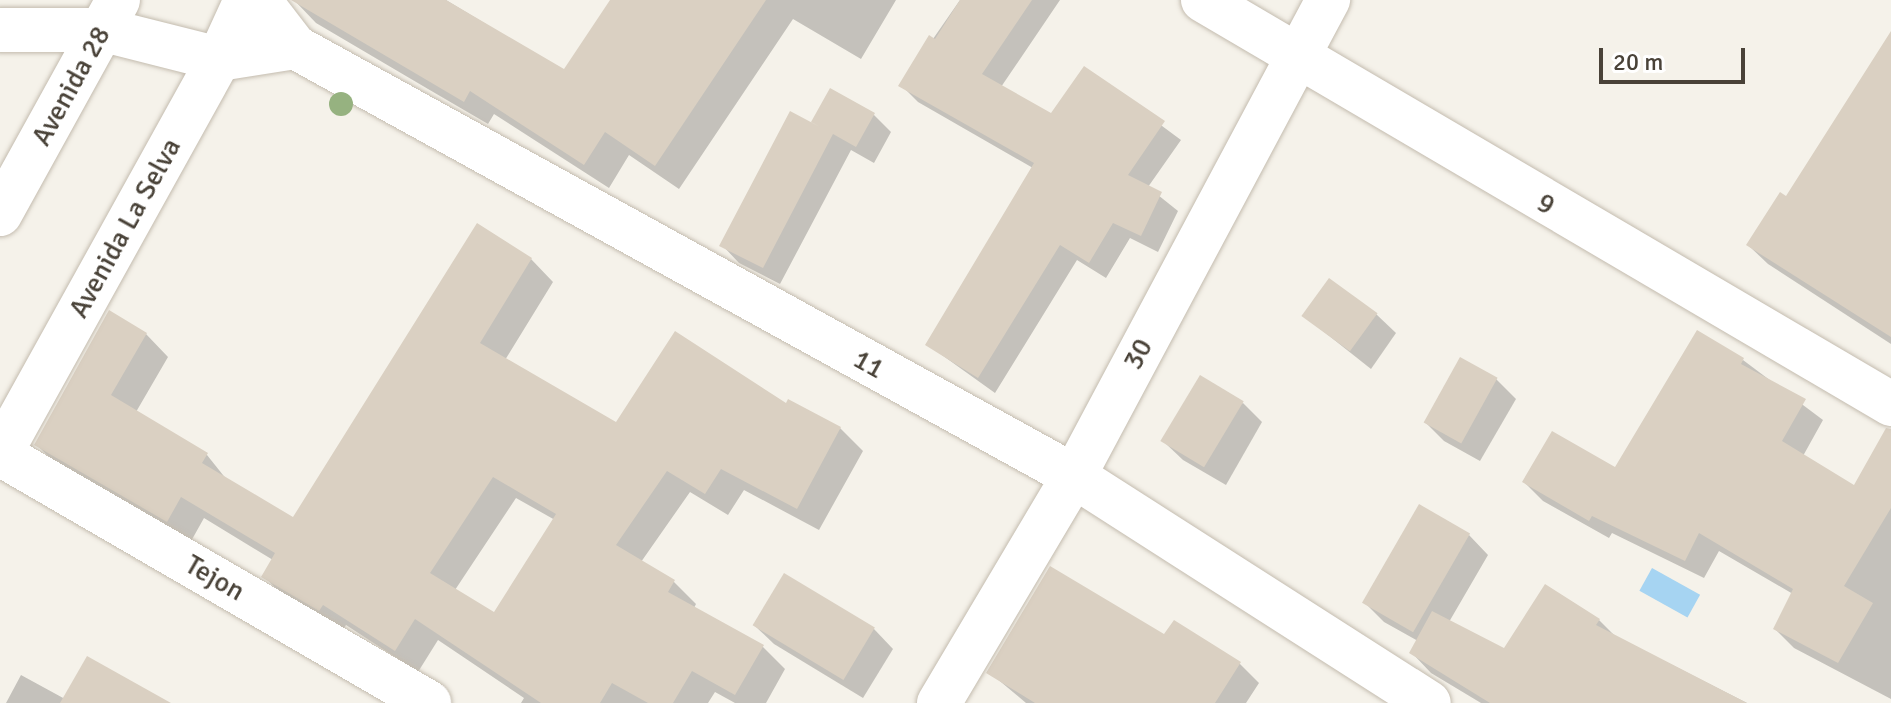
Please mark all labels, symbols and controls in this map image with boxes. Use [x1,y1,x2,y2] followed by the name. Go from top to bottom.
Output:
[24,20,118,152] street label: Avenida 28
[1603,32,1749,82] scale bar
[1613,47,1663,77] text: 20 m
[62,132,188,324] street label: Avenida La Selva
[1531,186,1561,222] street label: 9
[1116,333,1160,375] street label: 30
[848,342,890,386] street label: 11
[179,548,251,608] street label: Tejon

